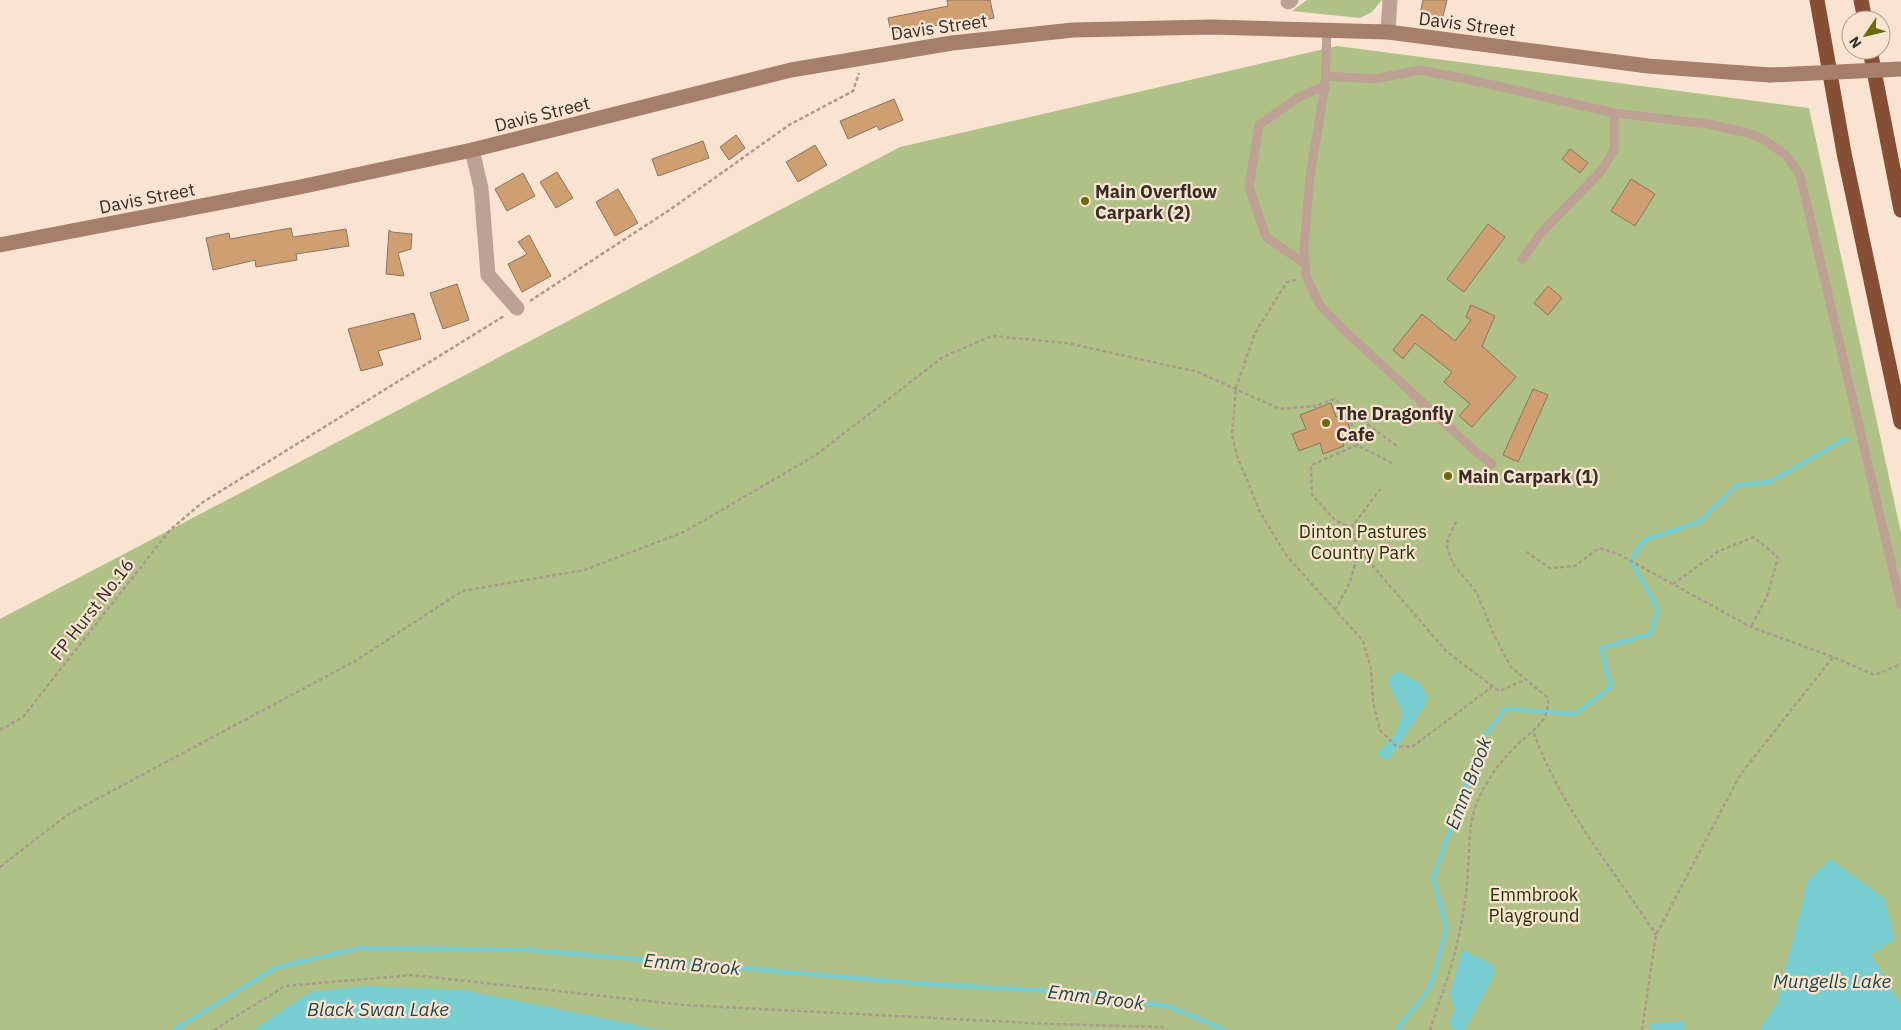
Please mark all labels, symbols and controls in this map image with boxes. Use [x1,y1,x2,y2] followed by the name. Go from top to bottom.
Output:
[1417,7,1517,41] street label: Davis Street
[889,9,989,45] street label: Davis Street
[1841,10,1891,60] north arrow
[1845,33,1866,52] text: N
[492,91,592,137] street label: Davis Street
[97,177,197,219] street label: Davis Street
[1095,180,1217,224] place label: Main Overflow Carpark (2)
[1079,195,1091,207] marker: Main Overflow Carpark (2)
[1336,402,1454,446] place label: The Dragonfly Cafe
[1320,417,1332,429] marker: The Dragonfly Cafe
[1458,465,1598,488] place label: Main Carpark (1)
[1442,470,1454,482] marker: Main Carpark (1)
[1299,520,1427,564] park label: Dinton Pastures Country Park
[45,553,139,665] street label: FP Hurst No.16
[1439,732,1497,833] water label: Emm Brook
[1489,883,1579,927] park label: Emmbrook Playground
[643,948,742,980] water label: Emm Brook
[1773,969,1891,993] water label: Mungells Lake
[1046,979,1147,1015] water label: Emm Brook
[307,997,449,1021] water label: Black Swan Lake

